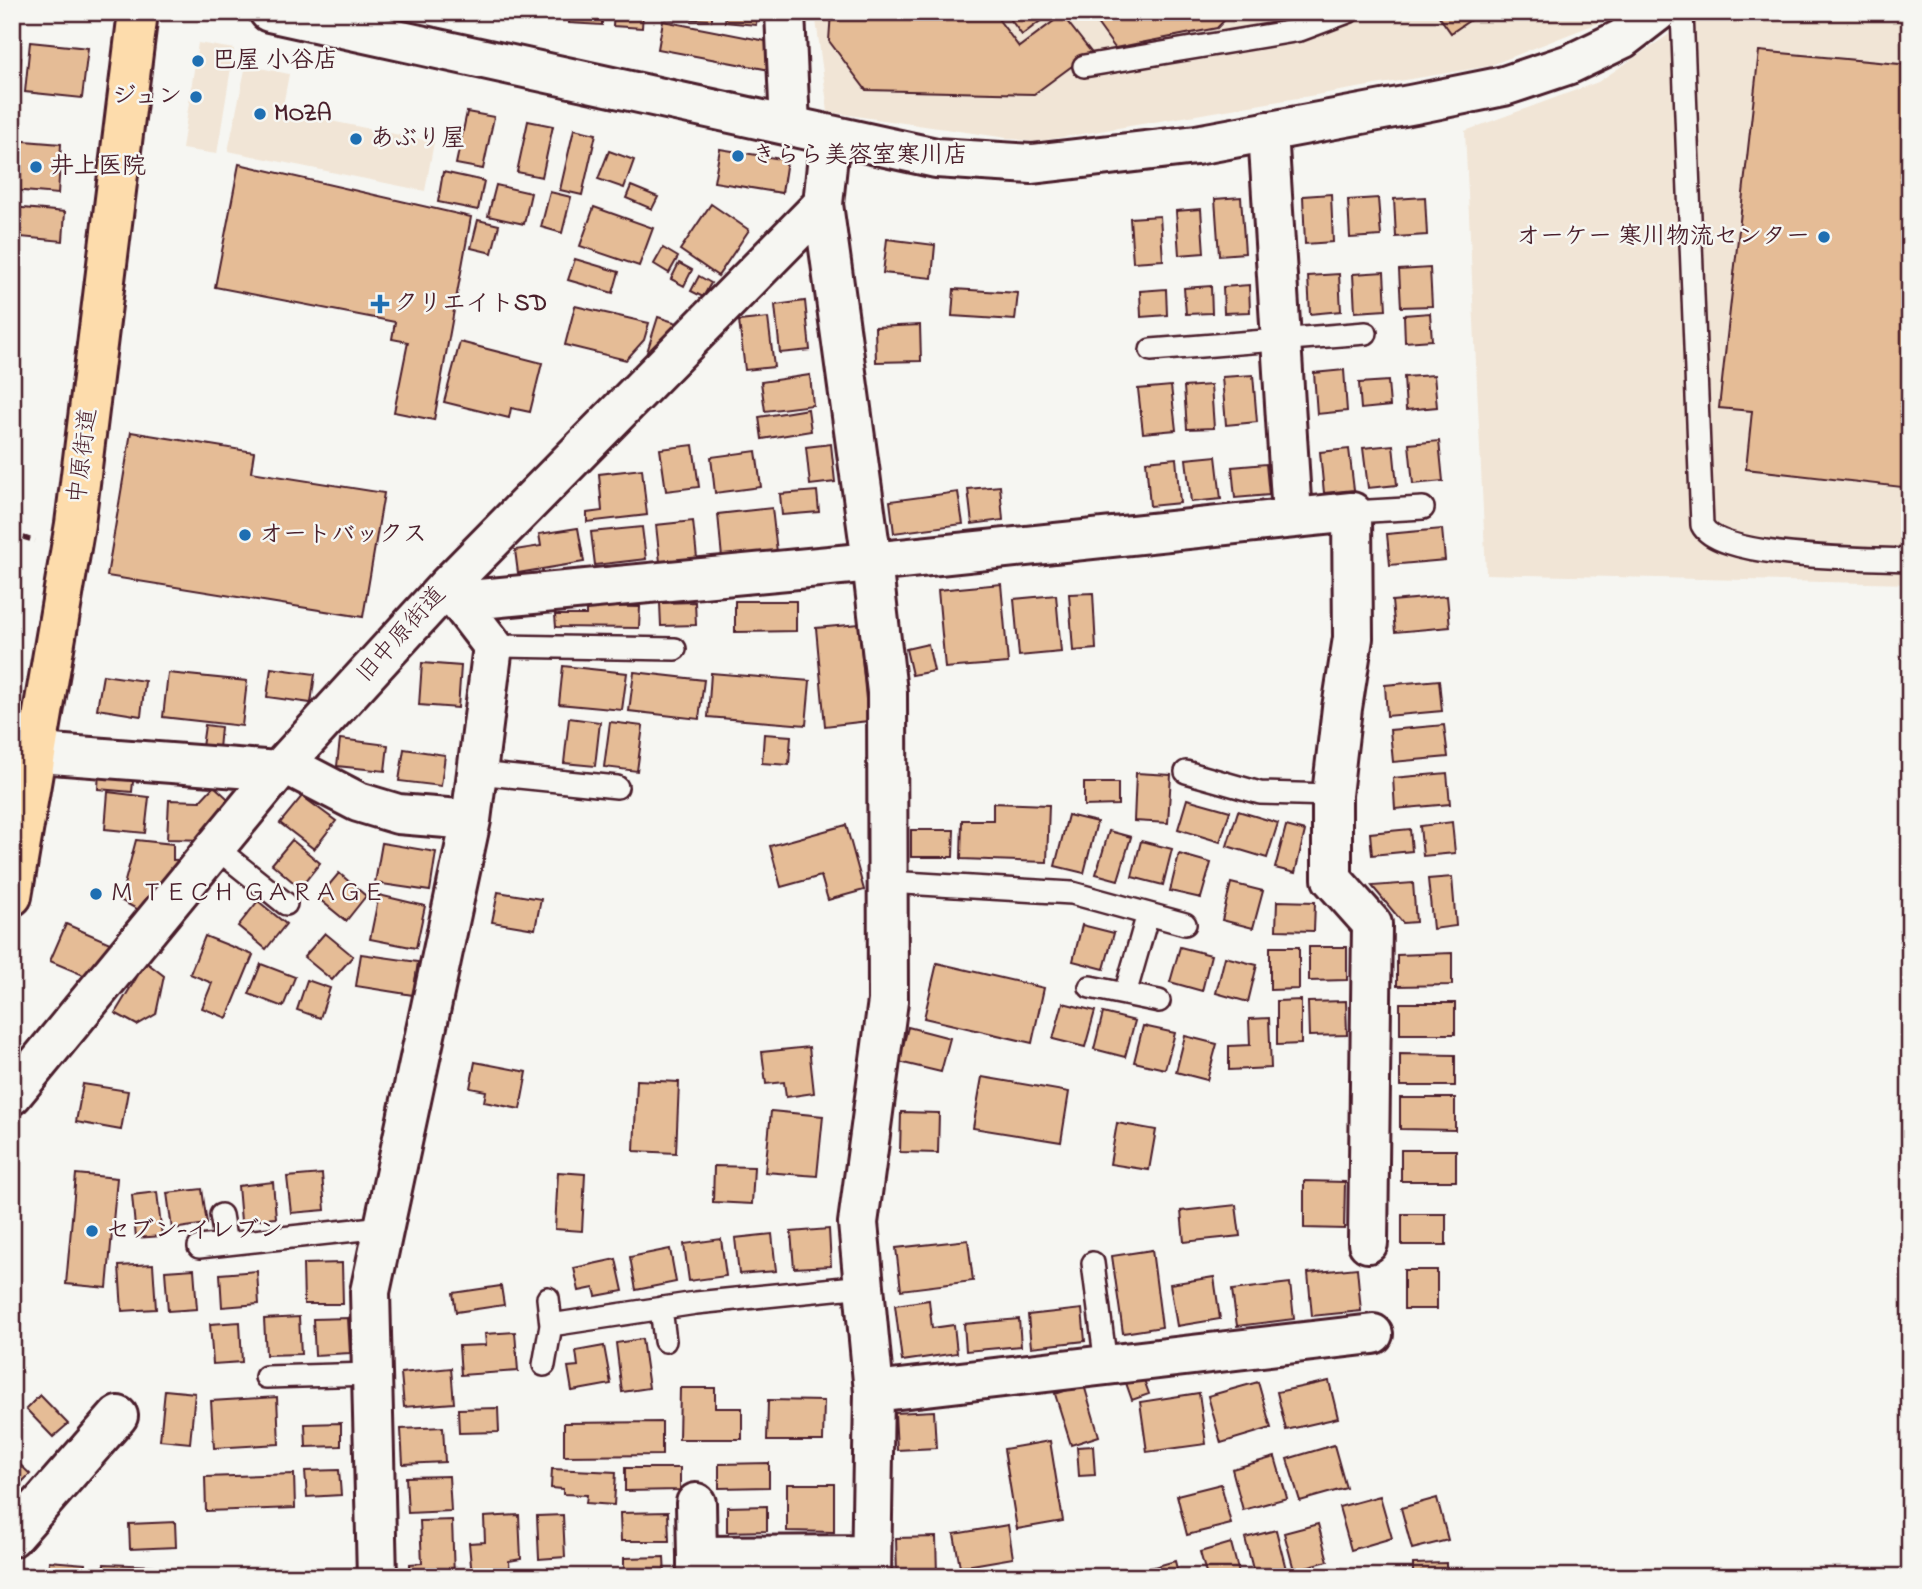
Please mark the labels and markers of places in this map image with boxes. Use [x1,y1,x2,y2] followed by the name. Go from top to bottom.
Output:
[212,44,338,79] place label: 巴屋 小谷店
[190,53,206,69] marker: 巴屋 小谷店
[112,80,182,115] place label: ジュン
[188,89,204,105] marker: ジュン
[274,97,332,132] place label: MOZA
[252,106,268,122] marker: MOZA
[370,122,466,157] place label: あぶり屋
[348,131,364,147] marker: あぶり屋
[752,139,968,174] place label: きらら美容室寒川店
[730,148,746,164] marker: きらら美容室寒川店
[50,150,146,185] place label: 井上医院
[28,159,44,175] marker: 井上医院
[1516,220,1810,255] place label: オーケー 寒川物流センター
[1816,229,1832,245] marker: オーケー 寒川物流センター
[394,287,547,322] place label: クリエイトSD
[372,296,388,312] marker: クリエイトSD
[259,518,427,553] place label: オートバックス
[237,527,253,543] marker: オートバックス
[110,877,386,912] place label: Ｍ ＴＥＣＨ ＧＡＲＡＧＥ
[88,886,104,902] marker: Ｍ ＴＥＣＨ ＧＡＲＡＧＥ
[106,1214,283,1249] place label: セブン-イレブン
[84,1223,100,1239] marker: セブン-イレブン

